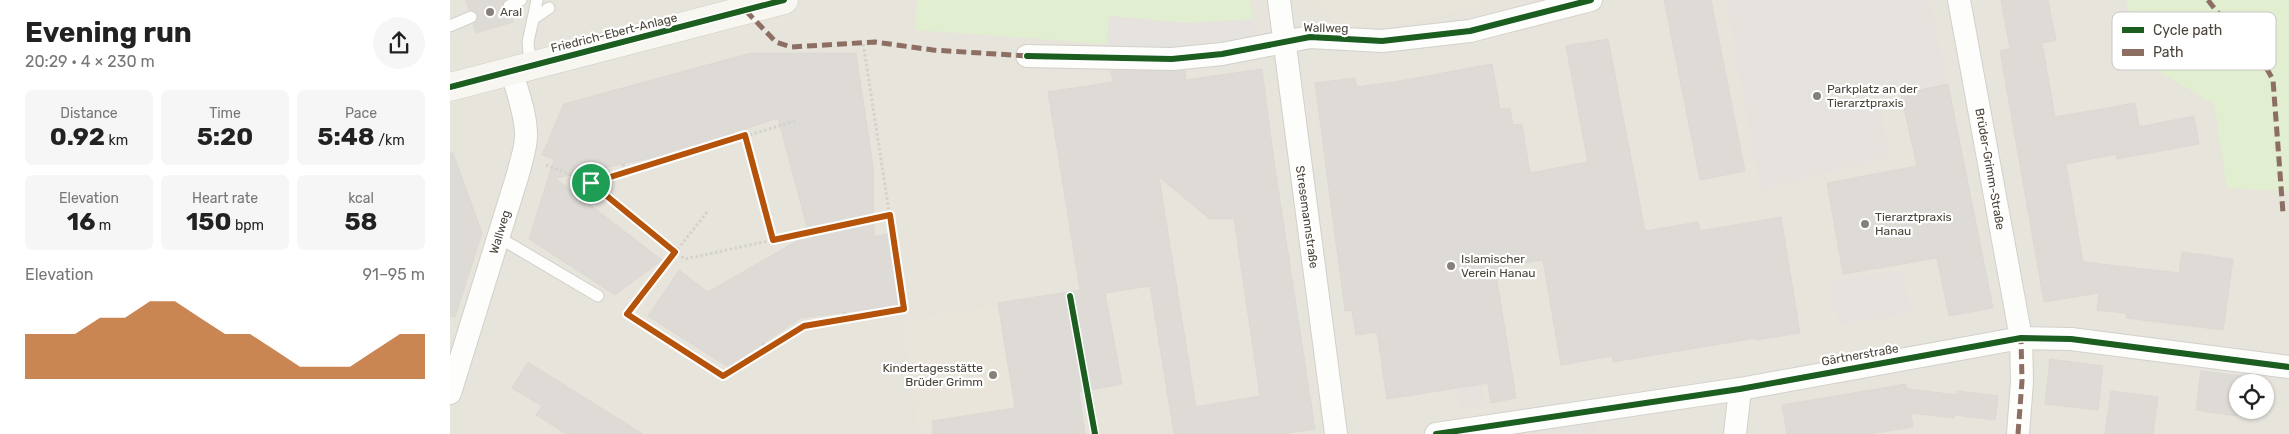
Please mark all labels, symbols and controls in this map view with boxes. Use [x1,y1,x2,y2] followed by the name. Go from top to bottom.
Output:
[500,5,522,19] place label: Aral
[484,6,496,18] marker: Aral
[549,10,679,55] street label: Friedrich-Ebert-Anlage
[2112,12,2276,70] legend
[25,16,192,49] text: Evening run
[373,17,425,69] button: share
[1303,21,1349,35] street label: Wallweg
[2153,22,2222,39] text: Cycle path
[2153,44,2184,61] text: Path
[25,52,155,71] text: 20:29 · 4 × 230 m
[1827,82,1918,110] place label: Parkplatz an der Tierarztpraxis
[1811,90,1823,102] marker: Parkplatz an der Tierarztpraxis
[60,105,118,122] text: Distance
[209,105,241,122] text: Time
[345,105,377,122] text: Pace
[1972,107,2008,231] street label: Brüder-Grimm-Straße
[50,122,105,151] text: 0.92
[197,122,253,151] text: 5:20
[317,122,375,151] text: 5:48
[105,132,128,149] text: km
[375,132,405,149] text: /km
[570,162,612,204] pin
[1293,165,1321,270] street label: Stresemannstraße
[577,169,605,197] icon: arrive
[59,190,119,207] text: Elevation
[192,190,258,207] text: Heart rate
[348,190,374,207] text: kcal
[67,207,95,236] text: 16
[186,207,232,236] text: 150
[344,207,378,236] text: 58
[487,208,513,256] street label: Wallweg
[1875,210,1952,238] place label: Tierarztpraxis Hanau
[95,217,111,234] text: m
[232,217,264,234] text: bpm
[1859,218,1871,230] marker: Tierarztpraxis Hanau
[1461,252,1536,280] place label: Islamischer Verein Hanau
[1445,260,1457,272] marker: Islamischer Verein Hanau
[25,265,94,284] text: Elevation
[363,265,425,284] text: 91–95 m
[1820,341,1900,369] street label: Gärtnerstraße
[882,361,983,389] place label: Kindertagesstätte Brüder Grimm
[987,369,999,381] marker: Kindertagesstätte Brüder Grimm
[2229,374,2274,419] map controls
[2229,374,2274,419] button: locate

